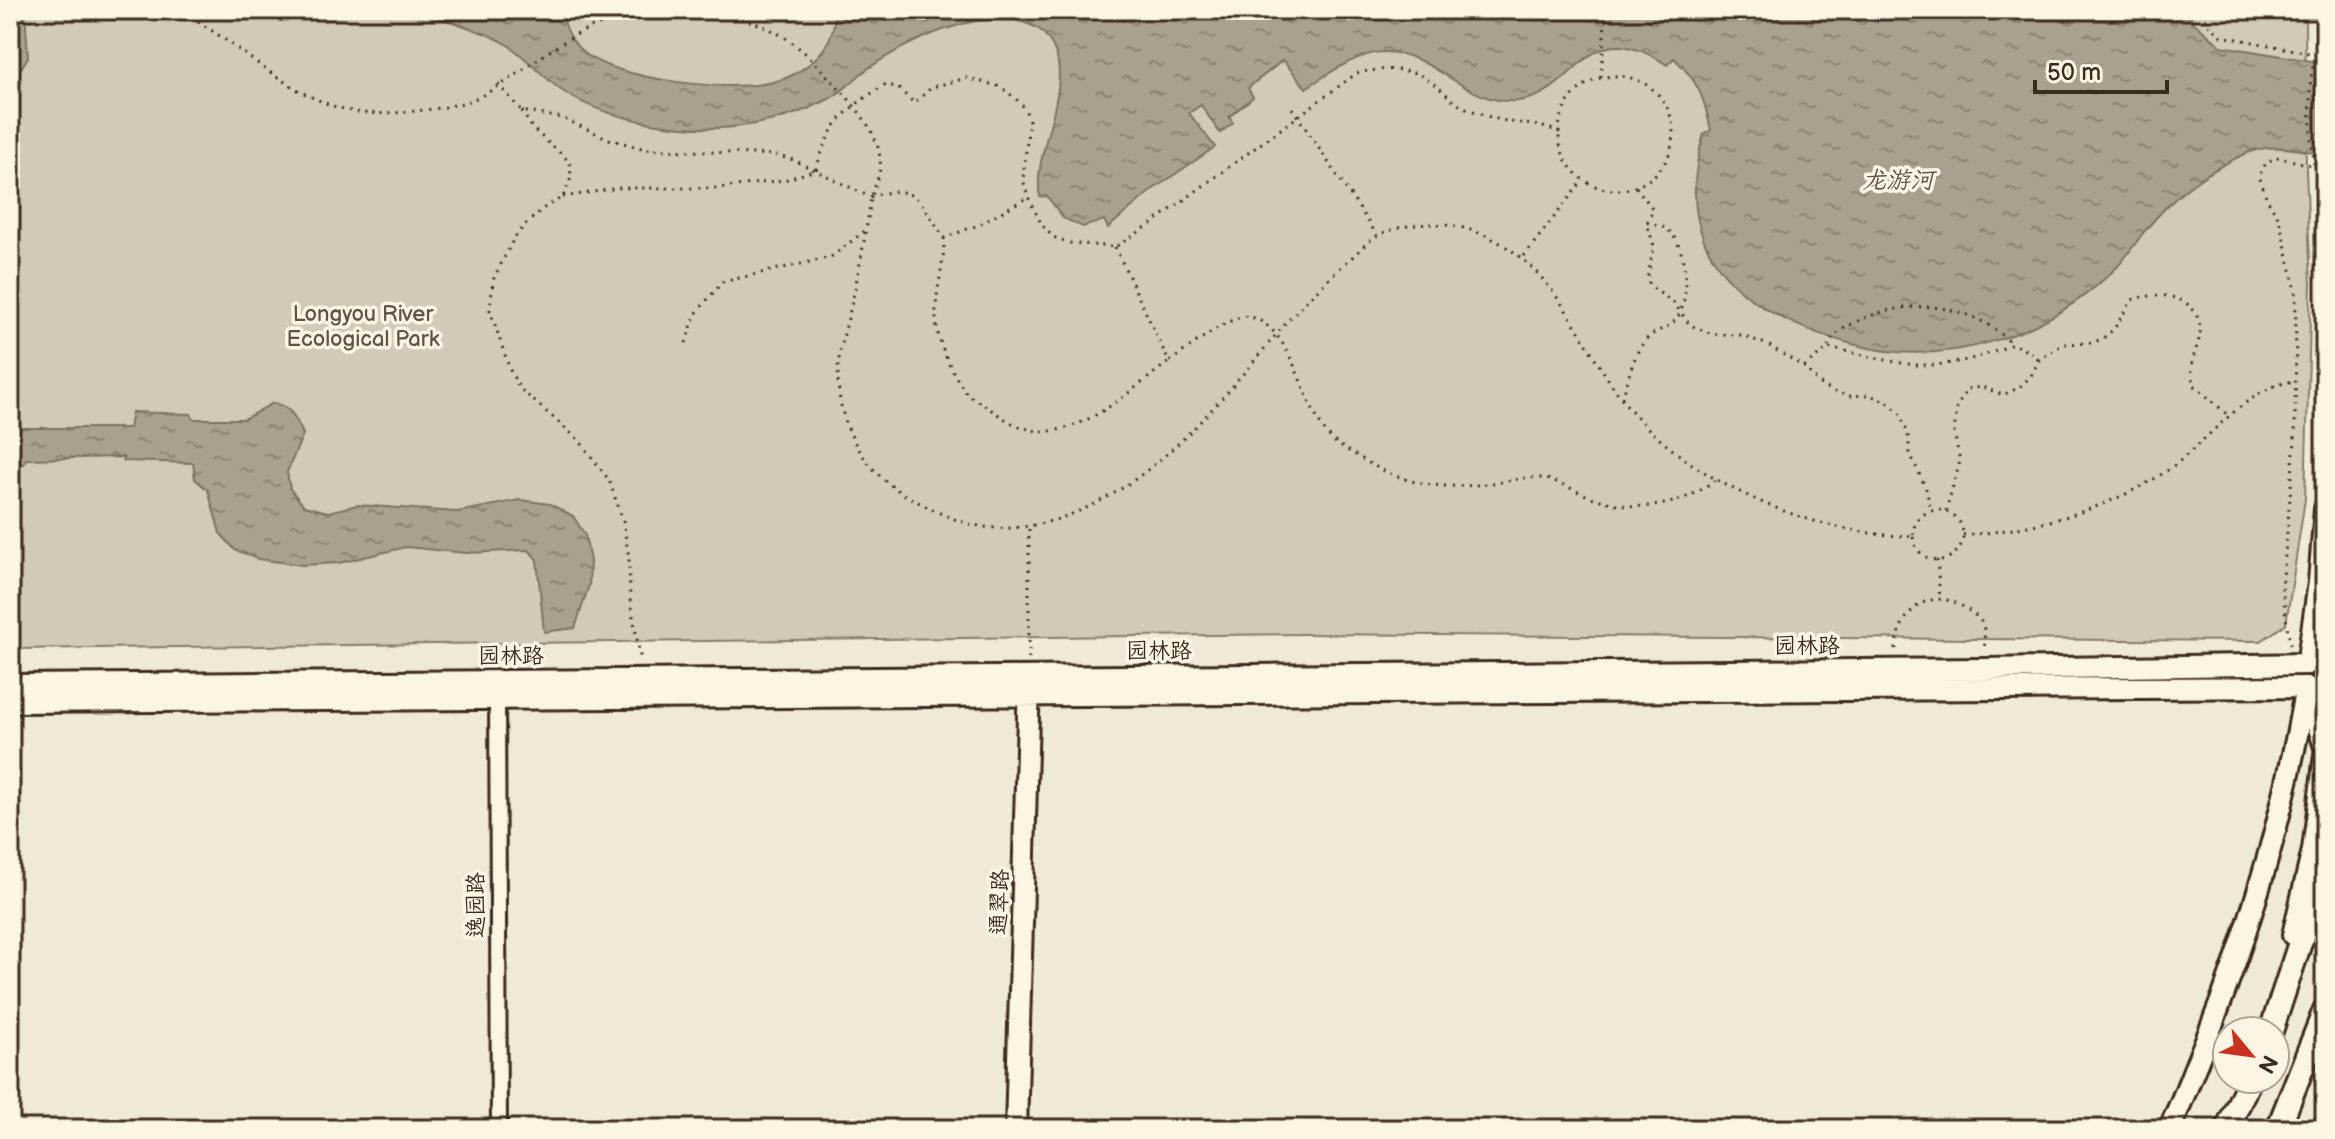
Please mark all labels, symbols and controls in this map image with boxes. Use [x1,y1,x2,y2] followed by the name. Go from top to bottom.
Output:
[2035,44,2167,94] scale bar
[2047,58,2101,87] text: 50 m
[1862,166,1938,195] water label: 龙游河
[287,301,440,353] park label: Longyou River Ecological Park
[1774,633,1840,660] street label: 园林路
[1126,638,1192,665] street label: 园林路
[478,643,544,670] street label: 园林路
[985,869,1015,935] street label: 通翠路
[463,872,490,938] street label: 逸园路
[2211,1015,2291,1095] north arrow
[2251,1050,2283,1078] text: N

